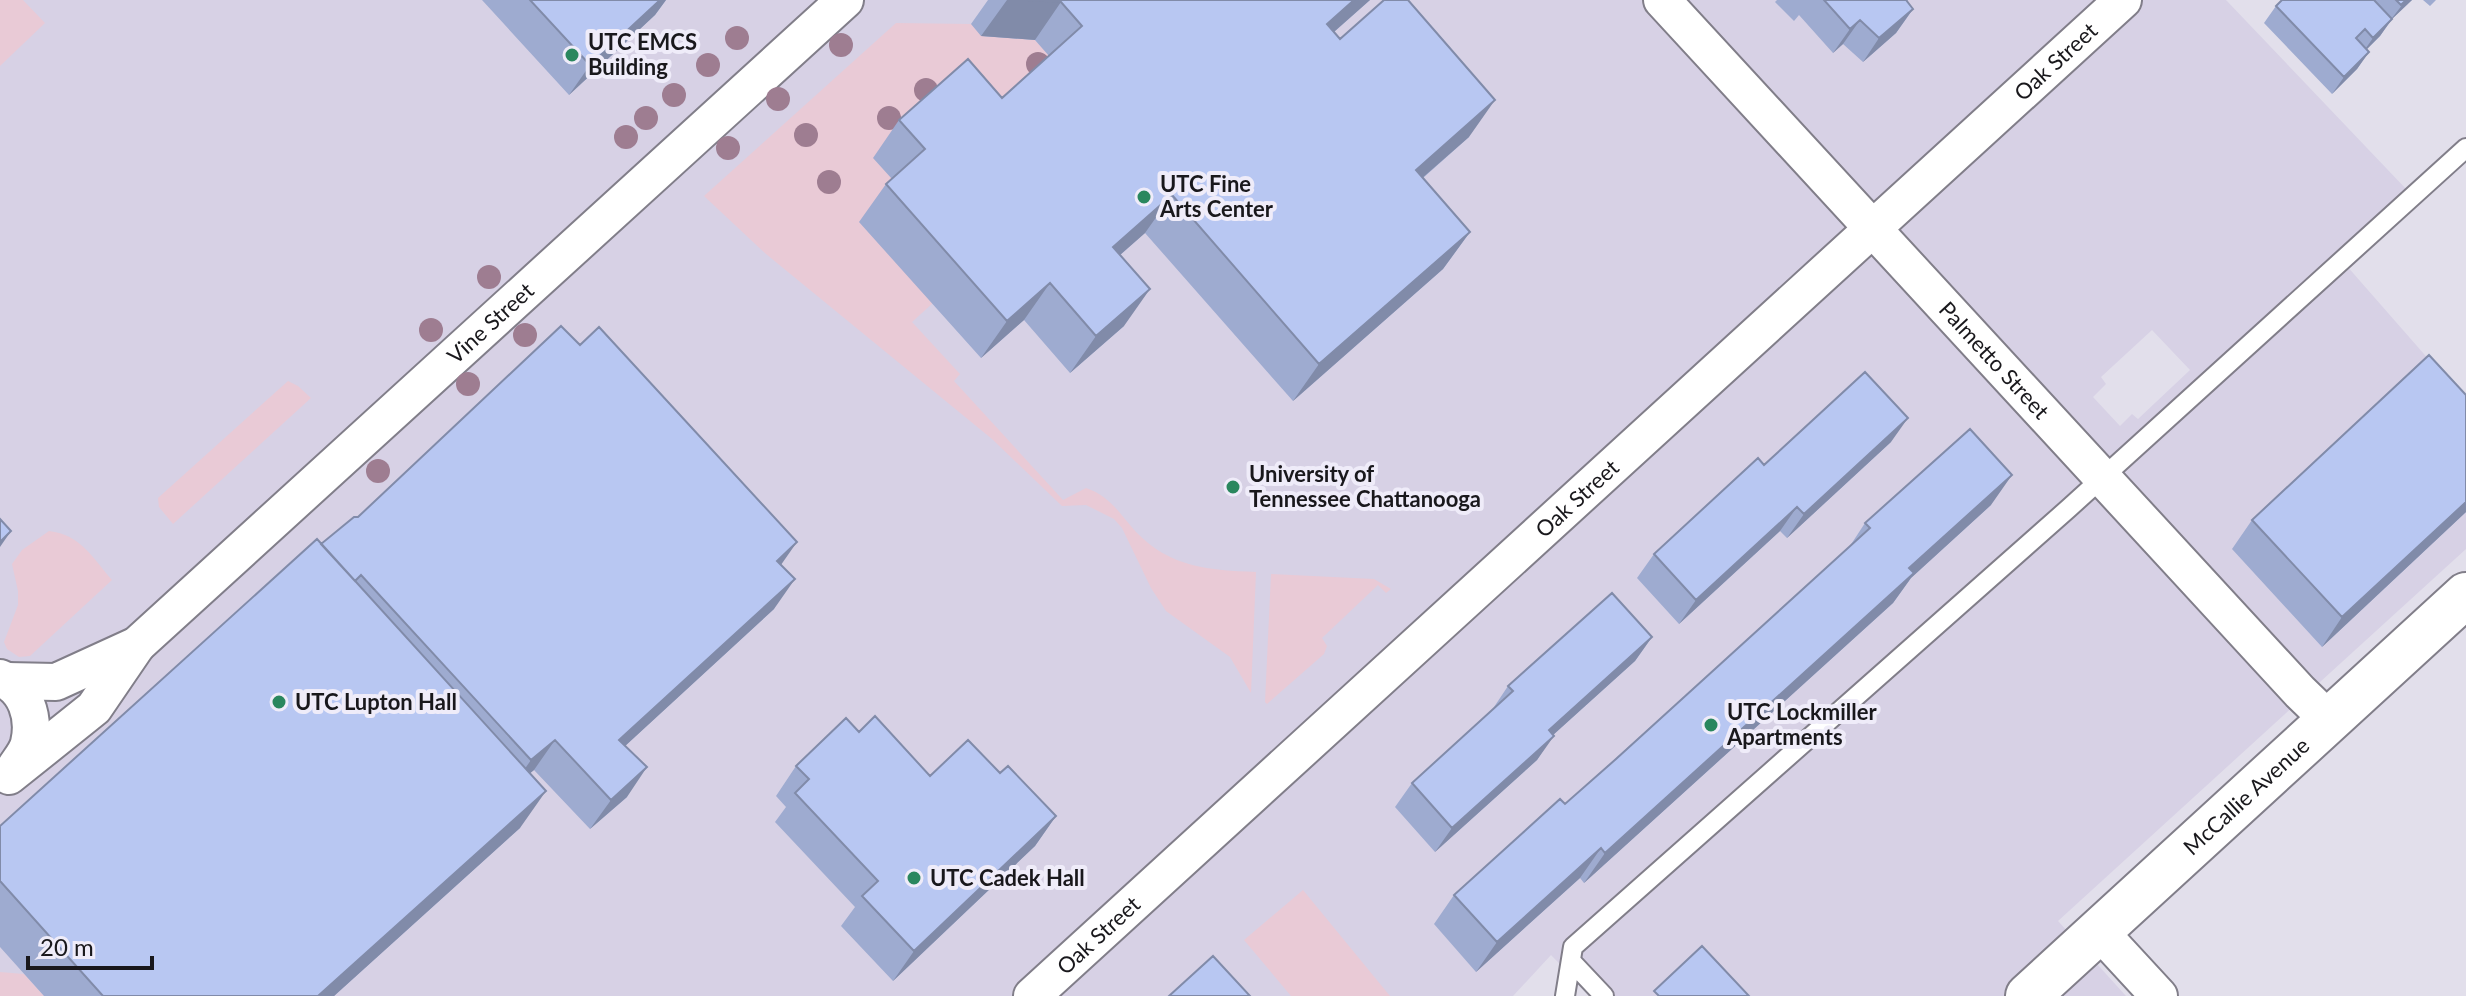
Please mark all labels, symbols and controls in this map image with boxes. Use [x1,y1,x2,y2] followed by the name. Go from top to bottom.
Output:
[2008,16,2103,106] street label: Oak Street
[588,28,697,80] place label: UTC EMCS Building
[563,46,581,64] marker: UTC EMCS Building
[1159,170,1274,222] place label: UTC Fine Arts Center
[1135,188,1153,206] marker: UTC Fine Arts Center
[441,276,539,369] street label: Vine Street
[1934,296,2055,424] street label: Palmetto Street
[1530,453,1624,543] street label: Oak Street
[1249,460,1481,512] place label: University of Tennessee Chattanooga
[1224,478,1242,496] marker: University of Tennessee Chattanooga
[295,688,457,715] place label: UTC Lupton Hall
[270,693,288,711] marker: UTC Lupton Hall
[1726,698,1877,750] place label: UTC Lockmiller Apartments
[1702,716,1720,734] marker: UTC Lockmiller Apartments
[2177,731,2315,860] street label: McCallie Avenue
[930,864,1085,891] place label: UTC Cadek Hall
[905,869,923,887] marker: UTC Cadek Hall
[1051,890,1145,980] street label: Oak Street
[28,920,152,970] scale bar
[40,932,94,961] text: 20 m

